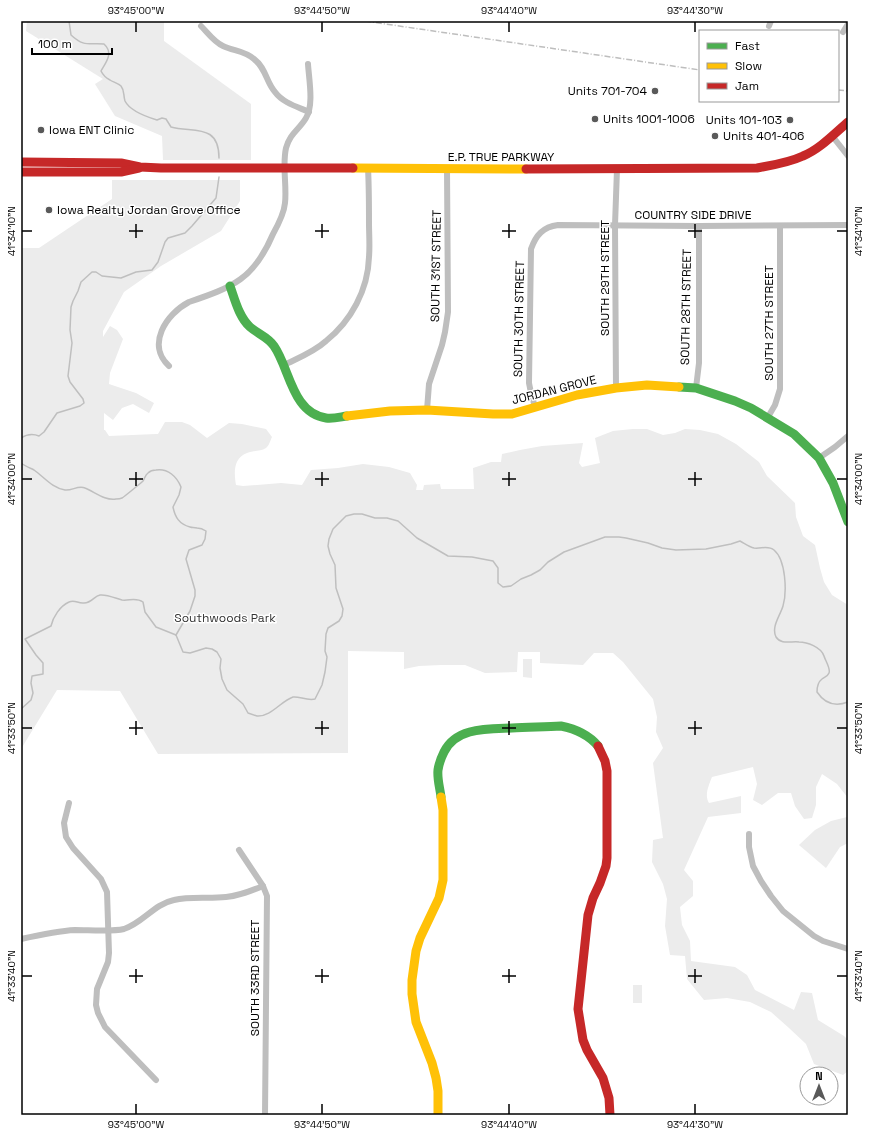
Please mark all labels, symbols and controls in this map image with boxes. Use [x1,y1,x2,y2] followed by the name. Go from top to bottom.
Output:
[108,4,165,17] text: 93°45'00"W
[294,4,350,17] text: 93°44'50"W
[481,4,537,17] text: 93°44'40"W
[667,4,723,17] text: 93°44'30"W
[32,30,112,56] scale bar
[699,30,839,102] legend
[38,36,72,52] text: 100 m
[735,38,760,54] text: Fast
[735,58,762,74] text: Slow
[735,78,759,94] text: Jam
[568,83,647,99] place label: Units 701-704
[650,86,660,96] marker: Units 701-704
[603,111,695,127] place label: Units 1001-1006
[706,112,782,128] place label: Units 101-103
[590,114,600,124] marker: Units 1001-1006
[785,115,795,125] marker: Units 101-103
[49,122,134,138] place label: Iowa ENT Clinic
[36,125,46,135] marker: Iowa ENT Clinic
[723,128,804,144] place label: Units 401-406
[710,131,720,141] marker: Units 401-406
[448,149,555,165] street label: E.P. TRUE PARKWAY
[57,202,241,218] place label: Iowa Realty Jordan Grove Office
[44,205,54,215] marker: Iowa Realty Jordan Grove Office
[5,206,18,256] text: 41°34'10"N
[852,206,865,256] text: 41°34'10"N
[634,207,752,223] street label: COUNTRY SIDE DRIVE
[427,210,445,322] street label: SOUTH 31ST STREET
[597,220,613,336] street label: SOUTH 29TH STREET
[677,249,695,365] street label: SOUTH 28TH STREET
[510,261,528,377] street label: SOUTH 30TH STREET
[761,265,777,381] street label: SOUTH 27TH STREET
[510,372,598,408] street label: JORDAN GROVE
[5,453,18,505] text: 41°34'00"N
[852,453,865,505] text: 41°34'00"N
[174,610,276,626] park label: Southwoods Park
[5,702,18,754] text: 41°33'50"N
[852,702,865,754] text: 41°33'50"N
[247,920,263,1036] street label: SOUTH 33RD STREET
[5,950,18,1002] text: 41°33'40"N
[852,950,865,1002] text: 41°33'40"N
[799,1066,839,1106] north arrow
[815,1069,823,1083] text: N
[108,1118,165,1131] text: 93°45'00"W
[294,1118,350,1131] text: 93°44'50"W
[481,1118,537,1131] text: 93°44'40"W
[667,1118,723,1131] text: 93°44'30"W

